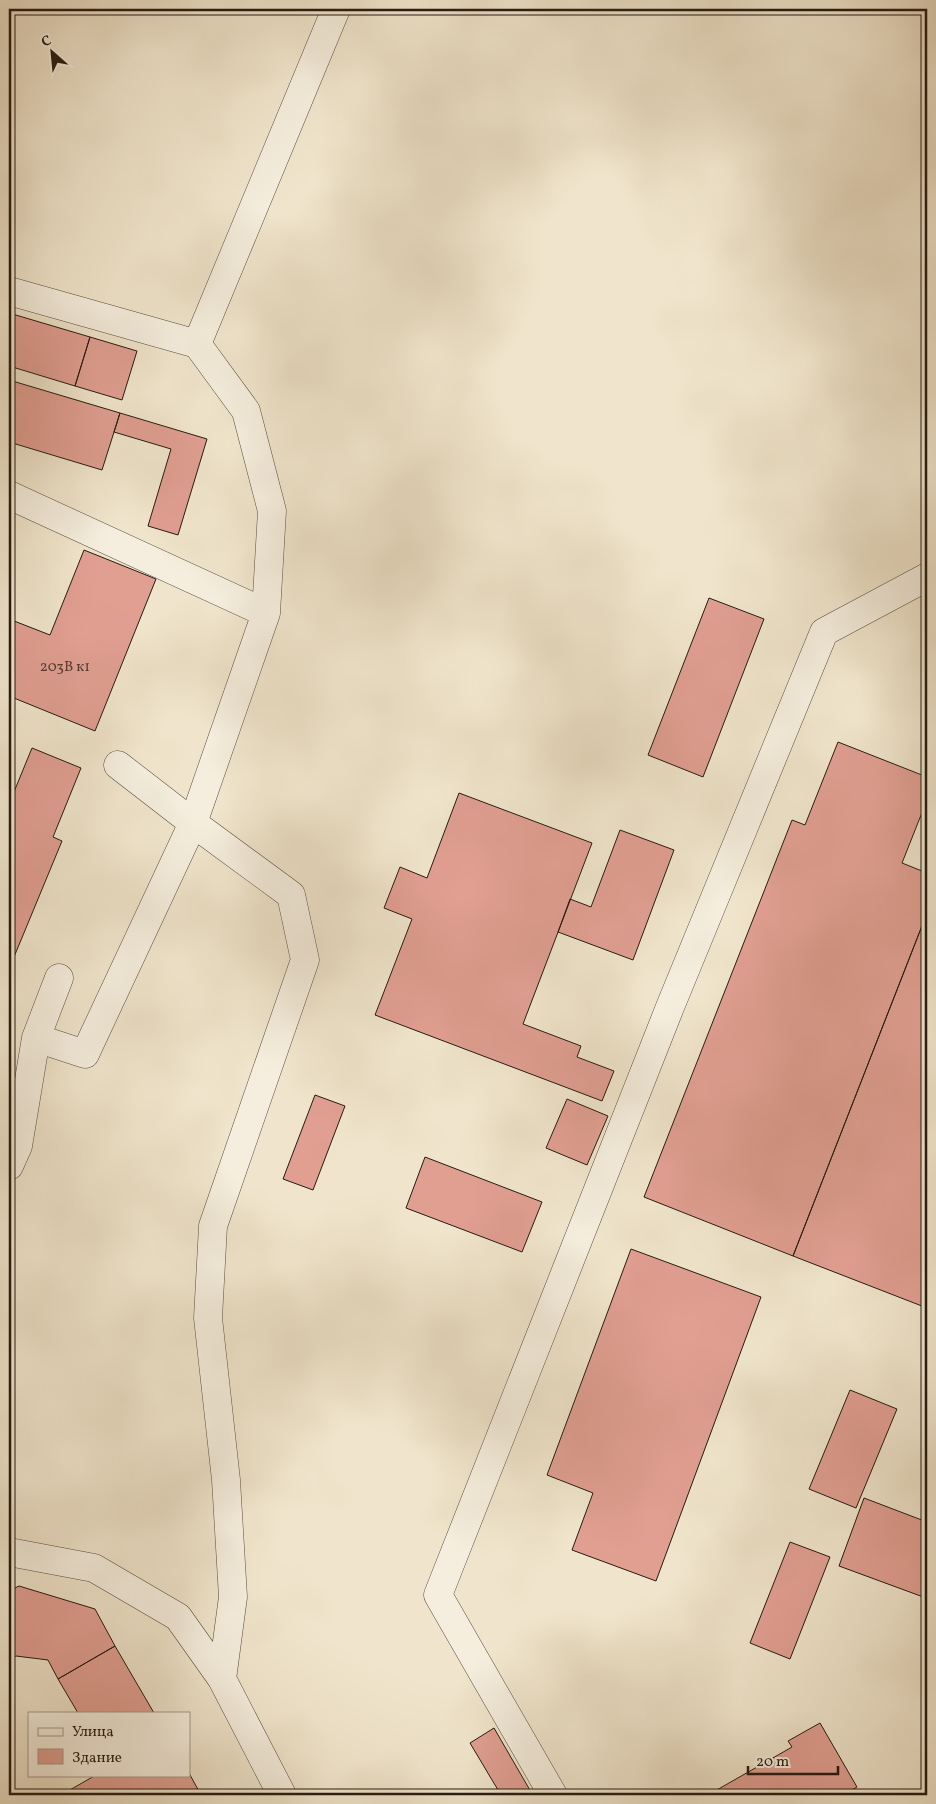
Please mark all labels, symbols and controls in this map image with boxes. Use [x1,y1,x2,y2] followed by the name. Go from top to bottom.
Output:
[28,28,78,78] north arrow
[38,31,55,52] text: С
[40,657,90,678] house number: 203В к1
[28,1712,190,1776] legend
[72,1722,114,1743] text: Улица
[748,1744,838,1776] scale bar
[72,1748,122,1769] text: Здание
[756,1752,789,1773] text: 20 m

